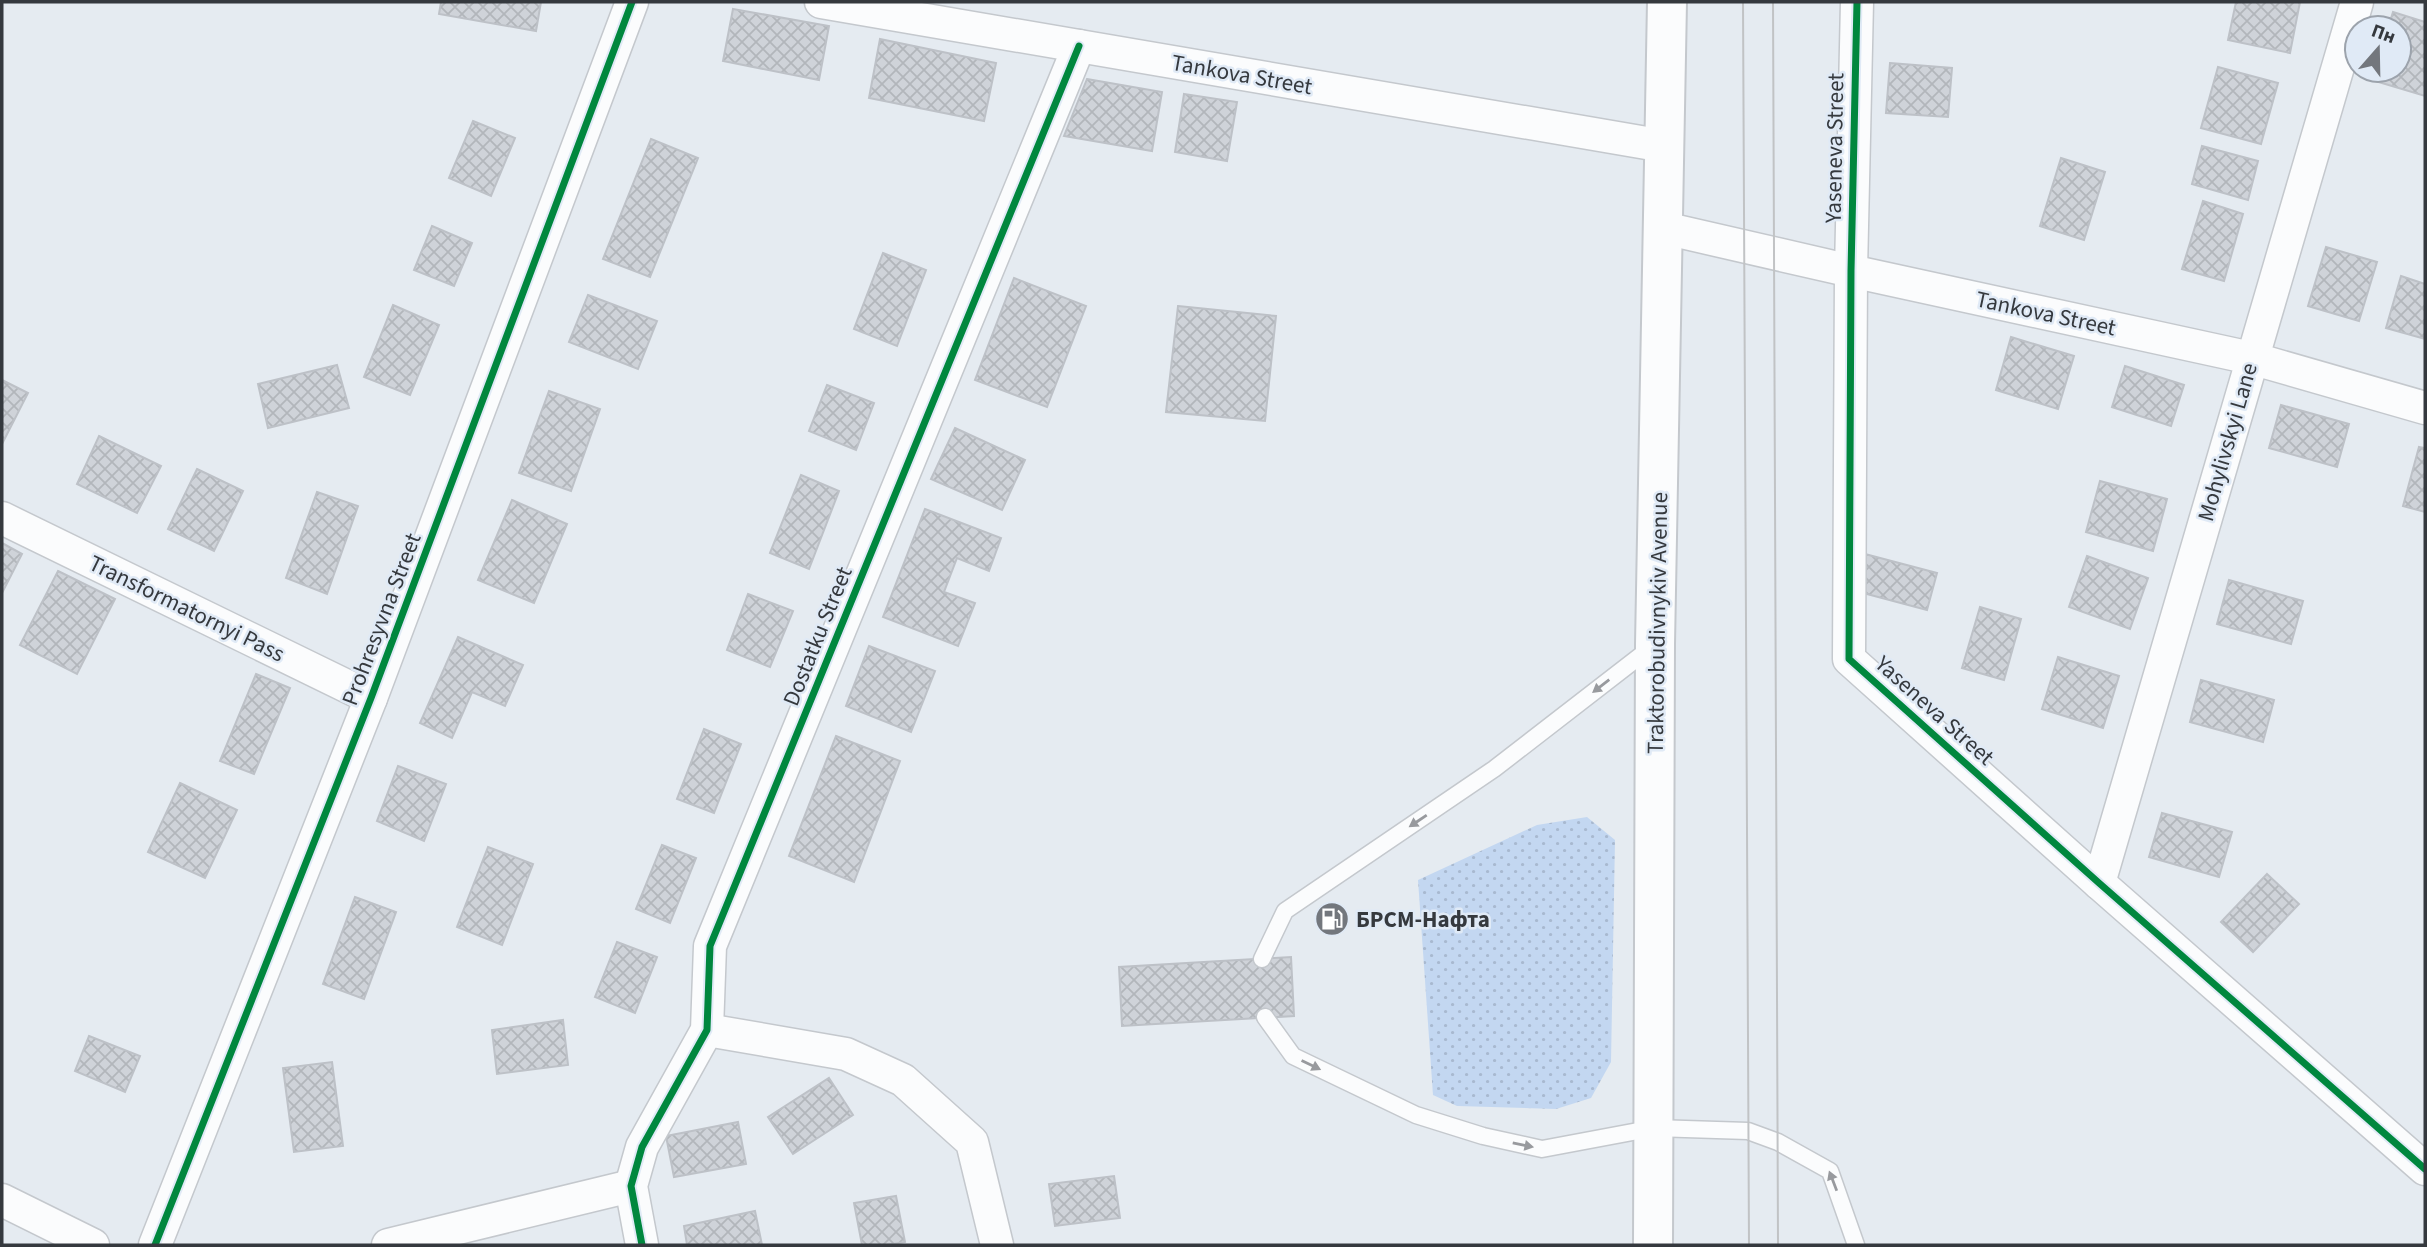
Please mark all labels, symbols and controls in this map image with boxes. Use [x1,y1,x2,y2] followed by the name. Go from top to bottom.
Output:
[2343,14,2413,84] north arrow
[2368,18,2399,51] text: Пн
[1169,46,1315,103] street label: Tankova Street
[1817,72,1852,224] street label: Yaseneva Street
[1973,283,2119,344] street label: Tankova Street
[2189,359,2266,525] street label: Mohylivskyi Lane
[1639,492,1676,754] street label: Traktorobudivnykiv Avenue
[333,528,430,710] street label: Prohresyvna Street
[83,547,290,670] street label: Transformatornyi Pass
[774,561,861,711] street label: Dostatku Street
[1867,647,2002,773] street label: Yaseneva Street
[1592,679,1610,693] one-way arrow
[1409,814,1427,828] one-way arrow
[1313,900,1351,938] fuel station icon: БРСМ-Нафта
[1356,903,1490,936] place label: БРСМ-Нафта
[1301,1060,1322,1071] one-way arrow
[1512,1139,1534,1150] one-way arrow
[1828,1170,1839,1191] one-way arrow

